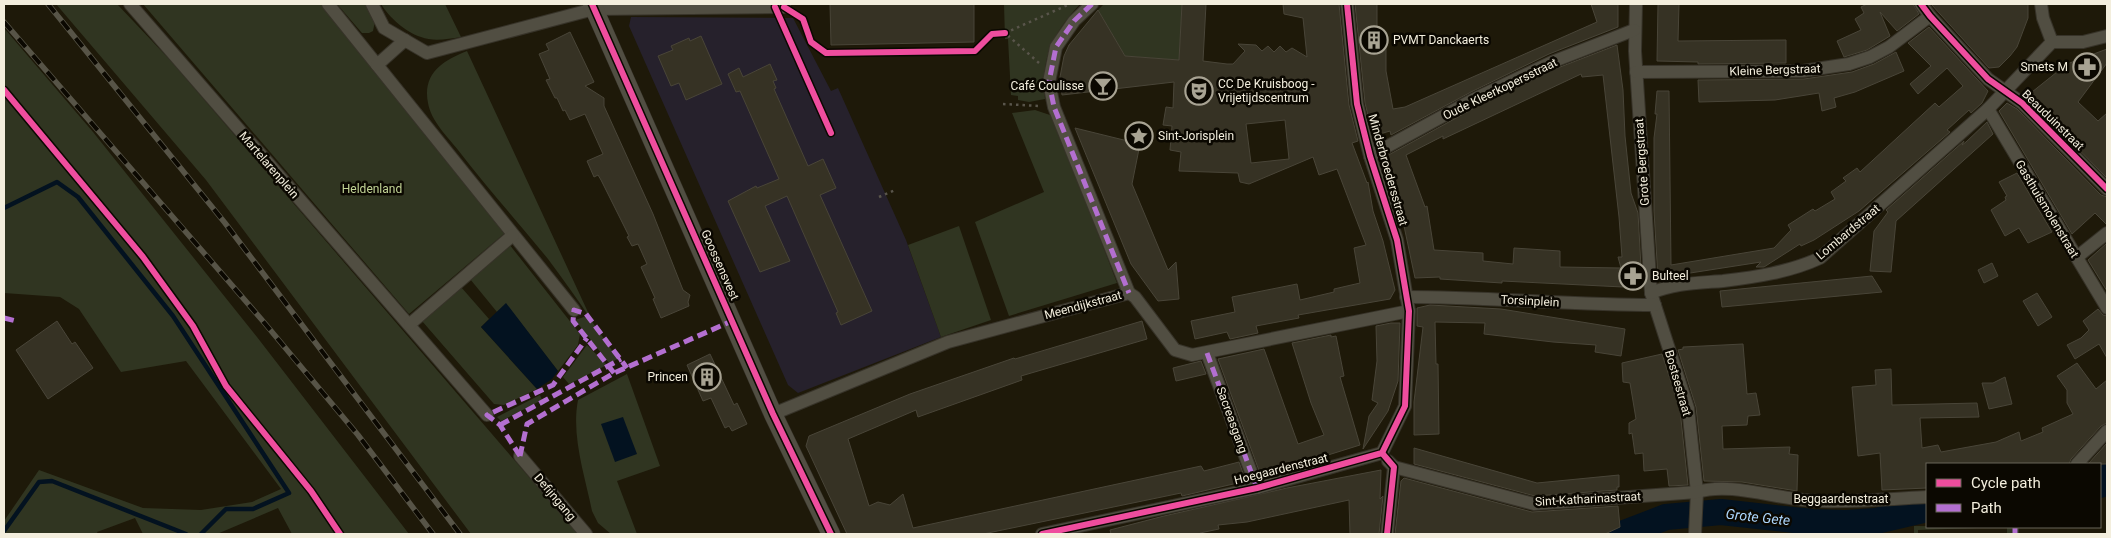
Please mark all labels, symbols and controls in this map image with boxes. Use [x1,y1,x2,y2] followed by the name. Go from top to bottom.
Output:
[1359,25,1389,55] building icon: PVMT Danckaerts
[1393,33,1489,47] place label: PVMT Danckaerts
[2072,52,2102,82] pharmacy icon: Smets M
[1441,55,1560,123] street label: Oude Kleerkopersstraat
[2020,60,2068,74] place label: Smets M
[1729,61,1821,79] street label: Kleine Bergstraat
[1088,71,1118,101] bar icon: Café Coulisse
[1184,76,1214,106] theatre icon: CC De Kruisboog - Vrijetijdscentrum
[1218,77,1315,105] place label: CC De Kruisboog - Vrijetijdscentrum
[1010,79,1084,93] place label: Café Coulisse
[2019,87,2087,153] street label: Beauduinstraat
[1365,113,1411,227] street label: Minderbroedersstraat
[1632,118,1652,206] street label: Grote Bergstraat
[1124,121,1154,151] place icon: Sint-Jorisplein
[236,129,302,201] street label: Martelarenplein
[1158,129,1234,143] place label: Sint-Jorisplein
[2012,158,2082,260] street label: Gasthuismolenstraat
[342,182,402,196] park label: Heldenland
[1813,201,1883,263] street label: Lombardstraat
[698,228,742,302] street label: Goossensvest
[1618,261,1648,291] pharmacy icon: Bulteel
[1652,269,1689,283] place label: Bulteel
[1043,288,1123,322] street label: Meendijkstraat
[1500,292,1560,310] street label: Torsinplein
[1662,348,1694,418] street label: Bostsestraat
[692,362,722,392] building icon: Princen
[648,370,688,384] place label: Princen
[1214,385,1250,455] street label: Sacreasgang
[1233,451,1329,487] street label: Hoegaardenstraat
[1926,463,2101,528] legend
[531,471,579,523] street label: Defijngang
[1971,474,2041,492] text: Cycle path
[1535,489,1641,509] street label: Sint-Katharinastraat
[1793,492,1889,506] street label: Beggaardenstraat
[1971,499,2002,517] text: Path
[1725,506,1791,528] water label: Grote Gete

